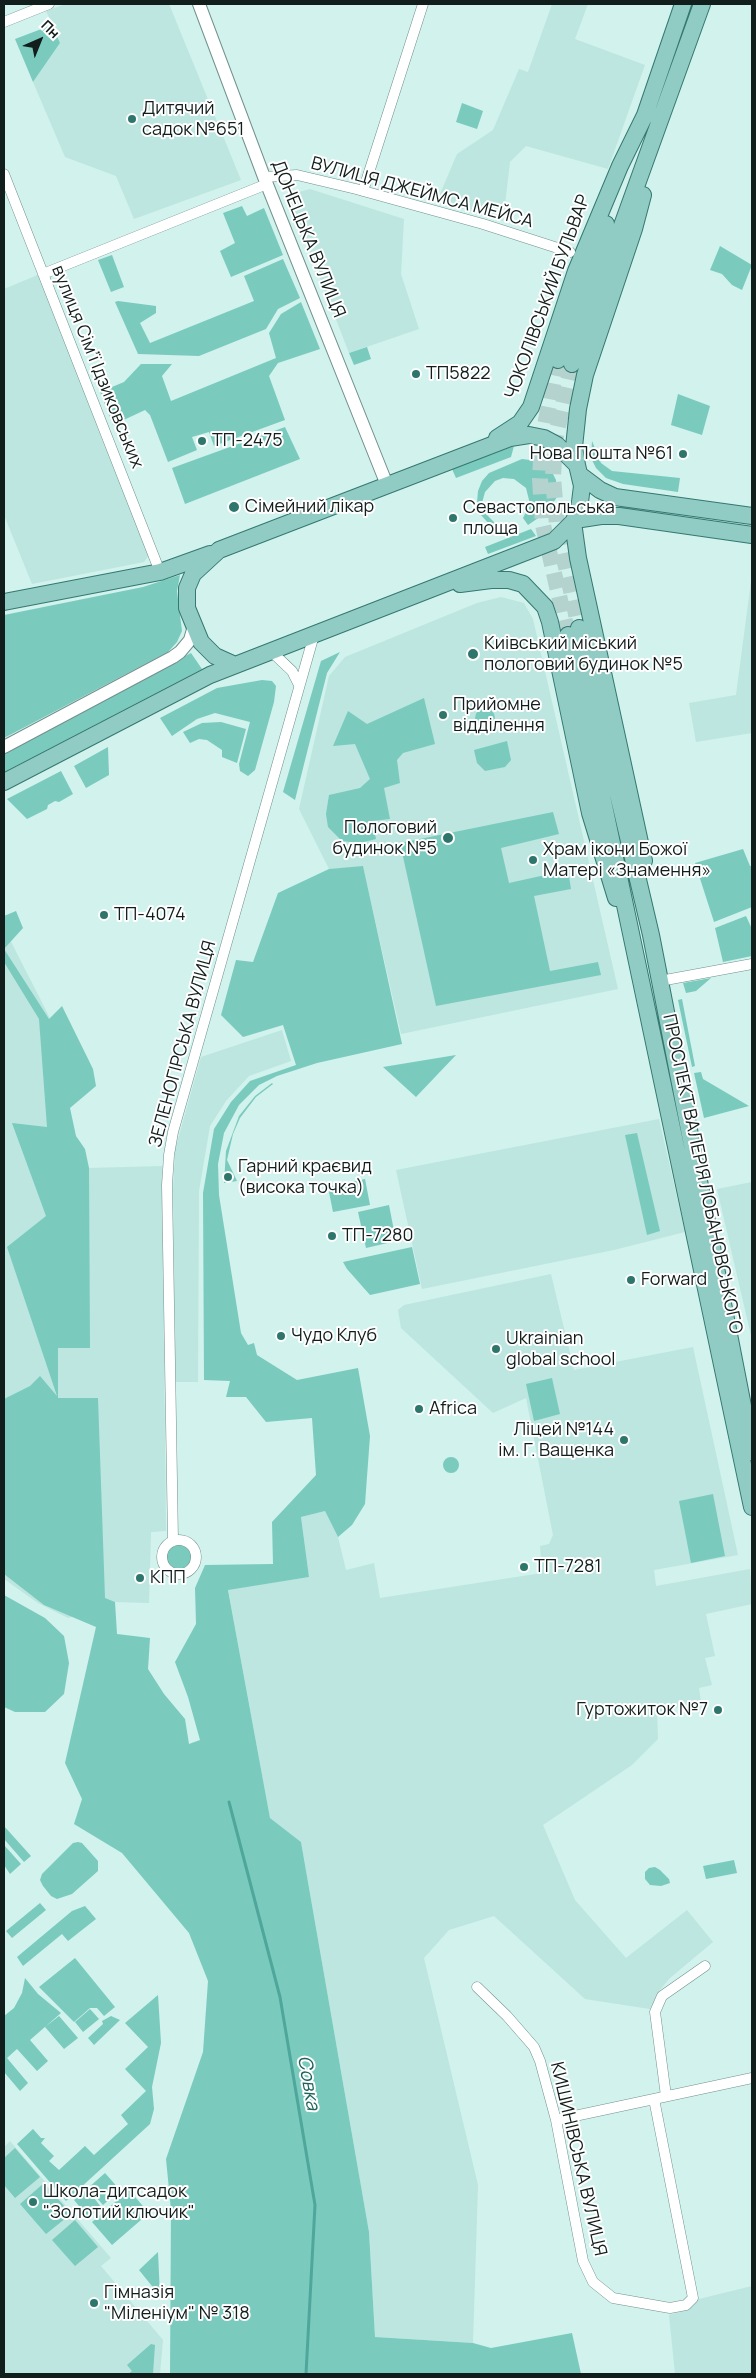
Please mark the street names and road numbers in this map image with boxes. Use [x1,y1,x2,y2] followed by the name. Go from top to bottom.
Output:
[308,153,536,233] street label: ВУЛИЦЯ ДЖЕЙМСА МЕЙСА
[266,157,350,321] street label: ДОНЕЦЬКА ВУЛИЦЯ
[501,192,595,402] street label: ЧОКОЛІВСЬКИЙ БУЛЬВАР
[46,262,148,472] street label: вулиця Сімʼї Ідзиковських
[145,938,221,1150] street label: ЗЕЛЕНОГІРСЬКА ВУЛИЦЯ
[658,1012,746,1336] street label: ПРОСПЕКТ ВАЛЕРІЯ ЛОБАНОВСЬКОГО
[545,2060,611,2258] street label: КИШИНІВСЬКА ВУЛИЦЯ

